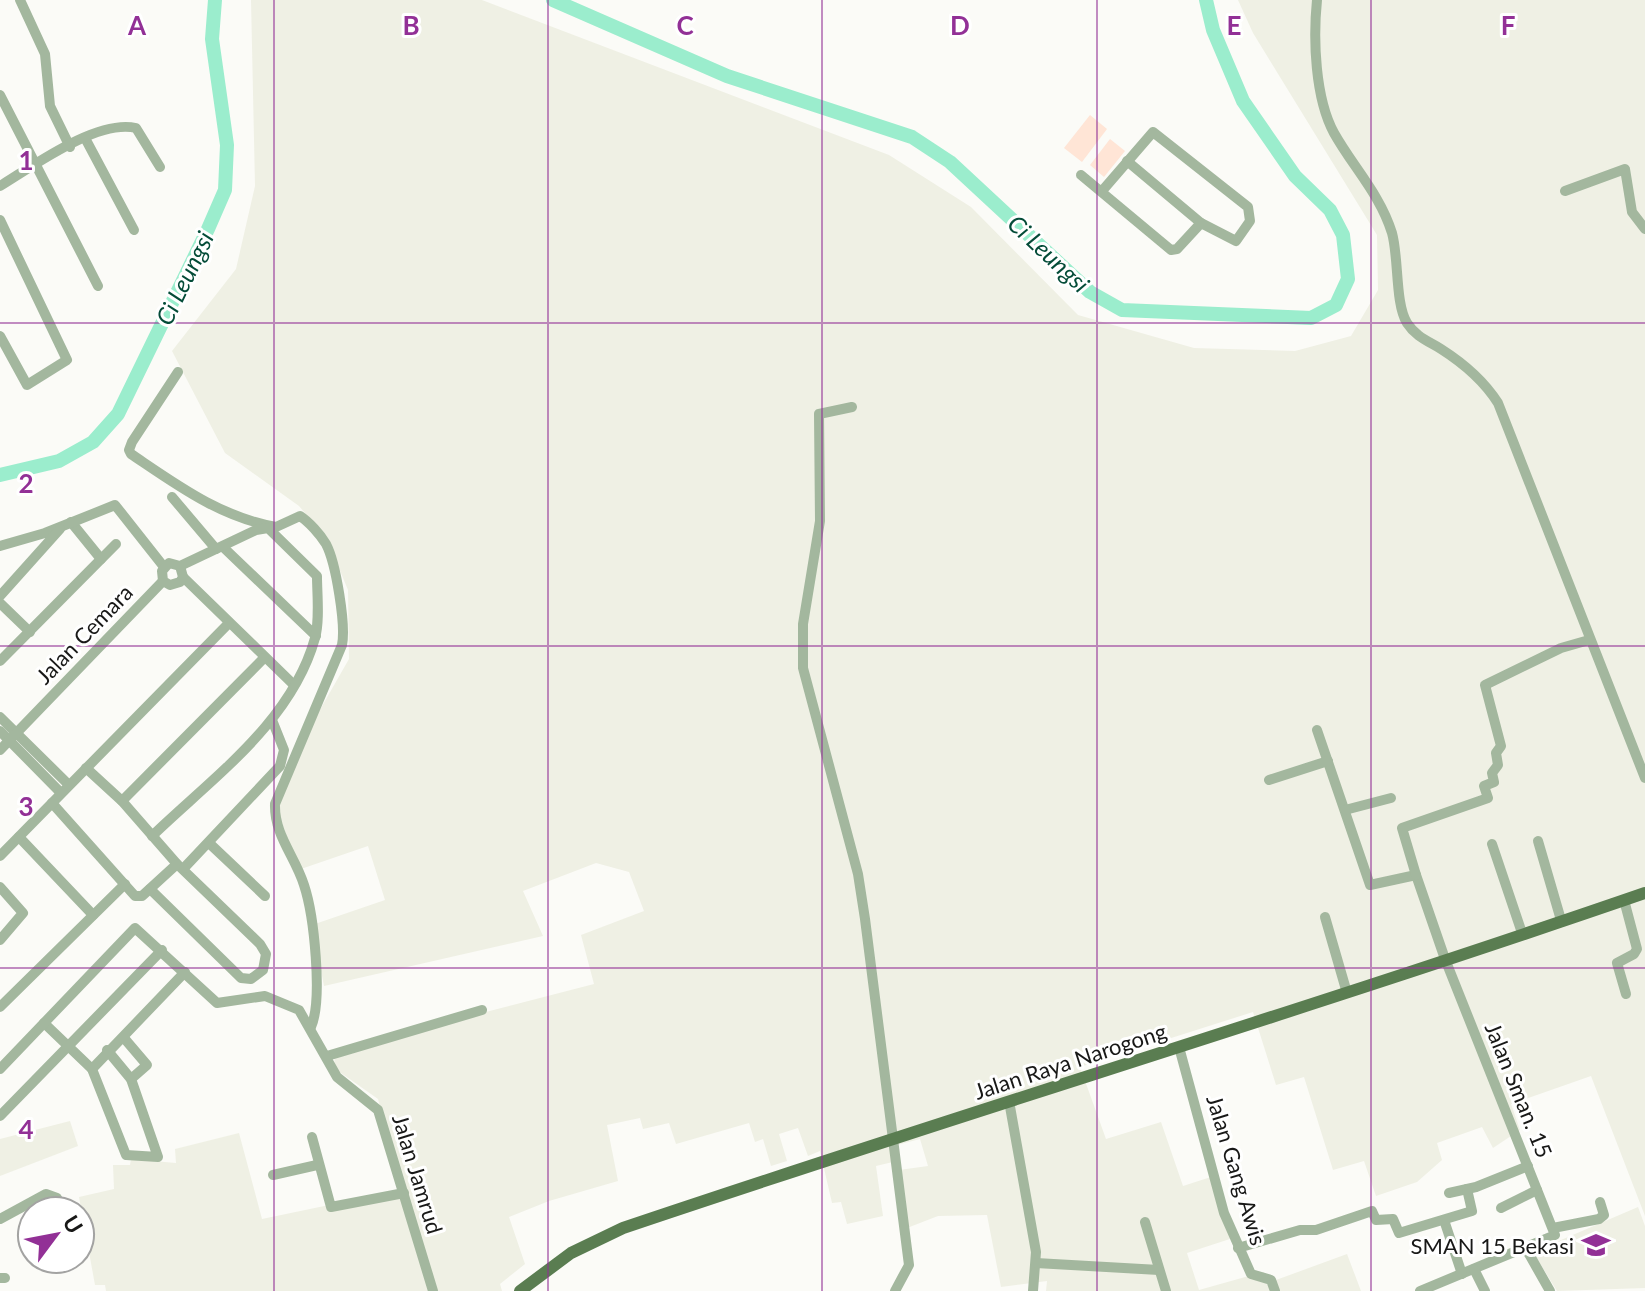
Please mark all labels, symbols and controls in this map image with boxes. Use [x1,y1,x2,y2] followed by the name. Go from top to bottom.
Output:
[127,9,147,41] text: A
[402,9,420,41] text: B
[676,9,694,41] text: C
[950,9,970,41] text: D
[1227,9,1241,41] text: E
[1501,9,1515,41] text: F
[18,144,34,176] text: 1
[1002,208,1096,298] water label: Ci Leungsi
[149,226,219,329] water label: Ci Leungsi
[18,467,34,499] text: 2
[30,579,138,689] street label: Jalan Cemara
[18,790,34,822] text: 3
[970,1017,1170,1105] street label: Jalan Raya Narogong
[1480,1019,1558,1161] street label: Jalan Sman. 15
[1201,1092,1273,1248] street label: Jalan Gang Awis
[387,1111,449,1237] street label: Jalan Jamrud
[18,1113,34,1145] text: 4
[16,1195,96,1275] north arrow
[58,1210,89,1238] text: U
[1581,1230,1611,1260] school or university icon: SMAN 15 Bekasi
[1411,1232,1574,1259] place label: SMAN 15 Bekasi

